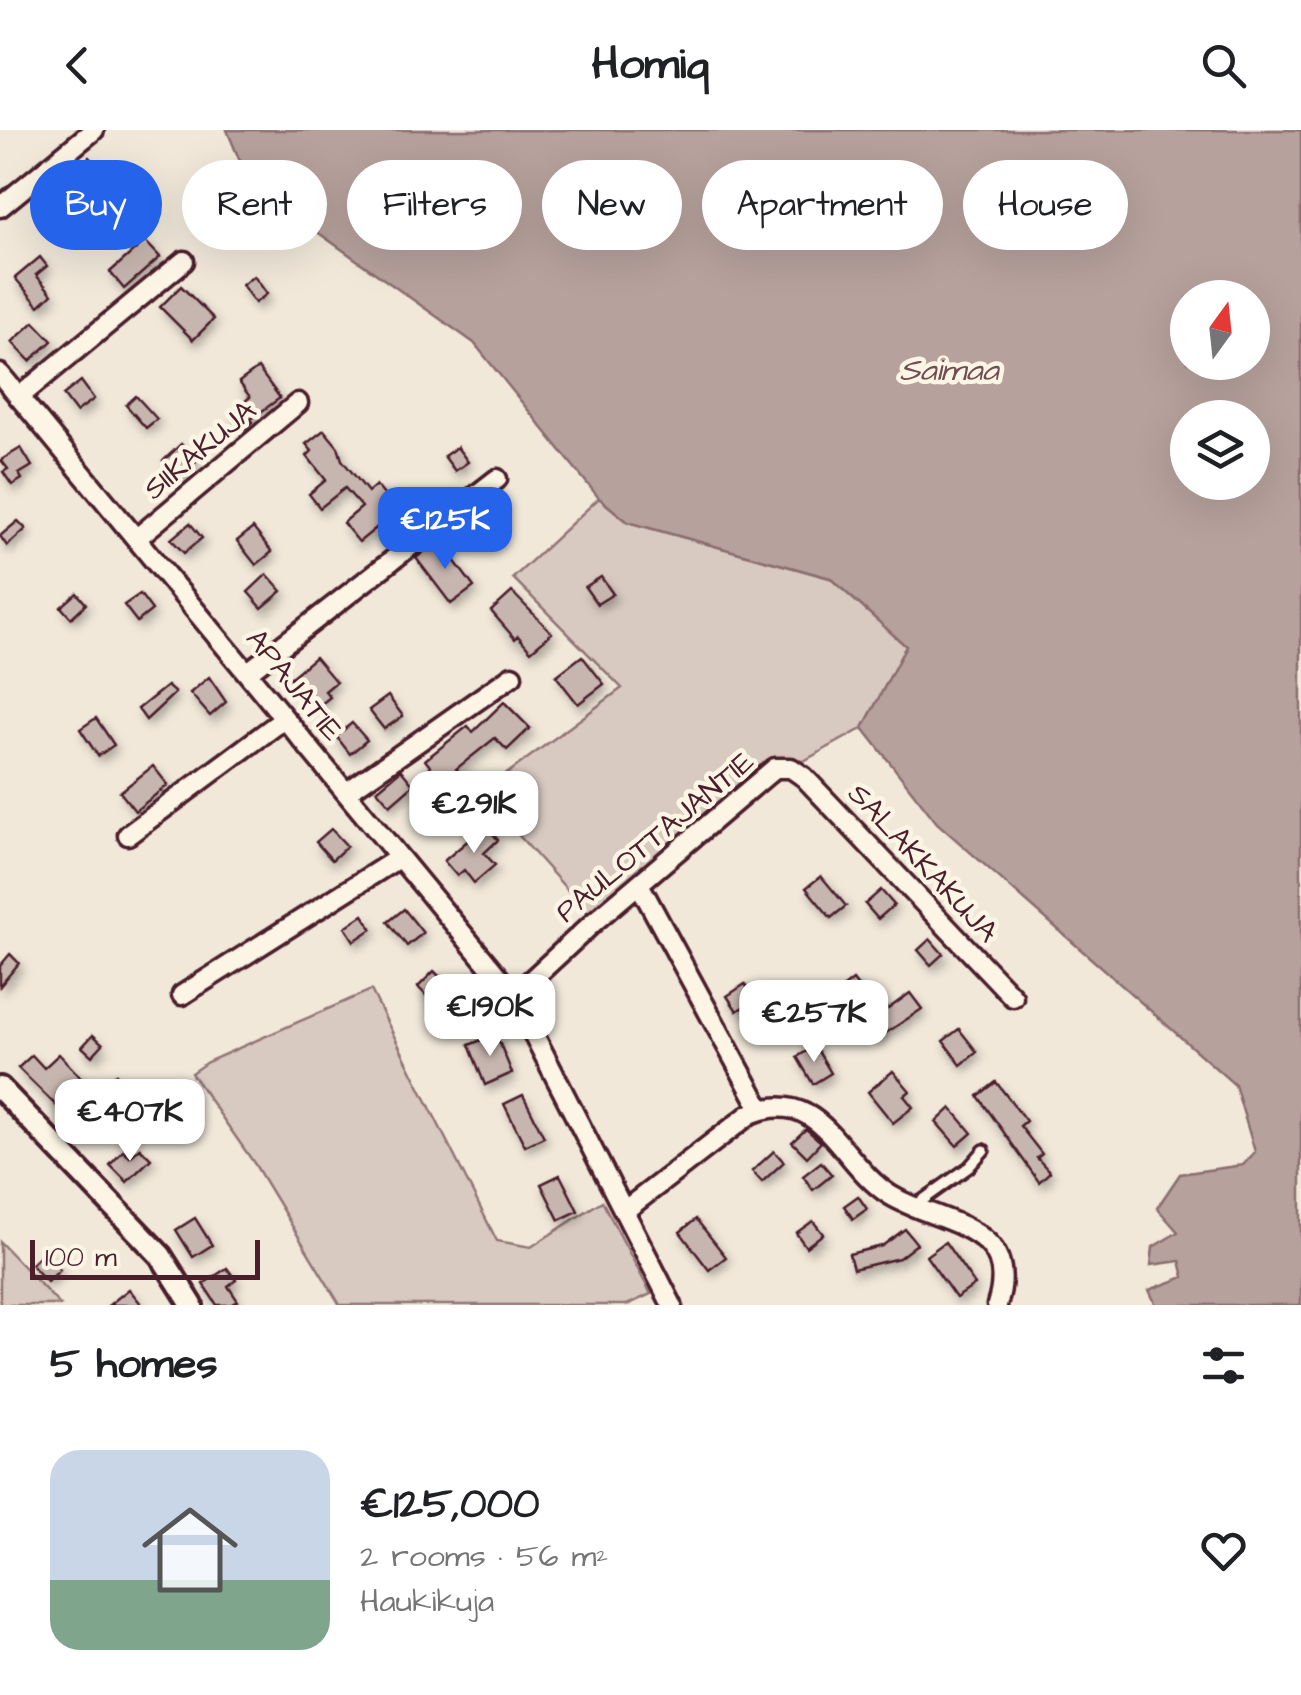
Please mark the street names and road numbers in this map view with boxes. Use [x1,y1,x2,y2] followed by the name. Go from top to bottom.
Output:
[134,390,266,510] street label: SIIKAKUJA
[236,620,353,750] street label: APAJATIE
[547,741,764,933] street label: PAULOTTAJANTIE
[838,774,1008,952] street label: SALAKKAKUJA

